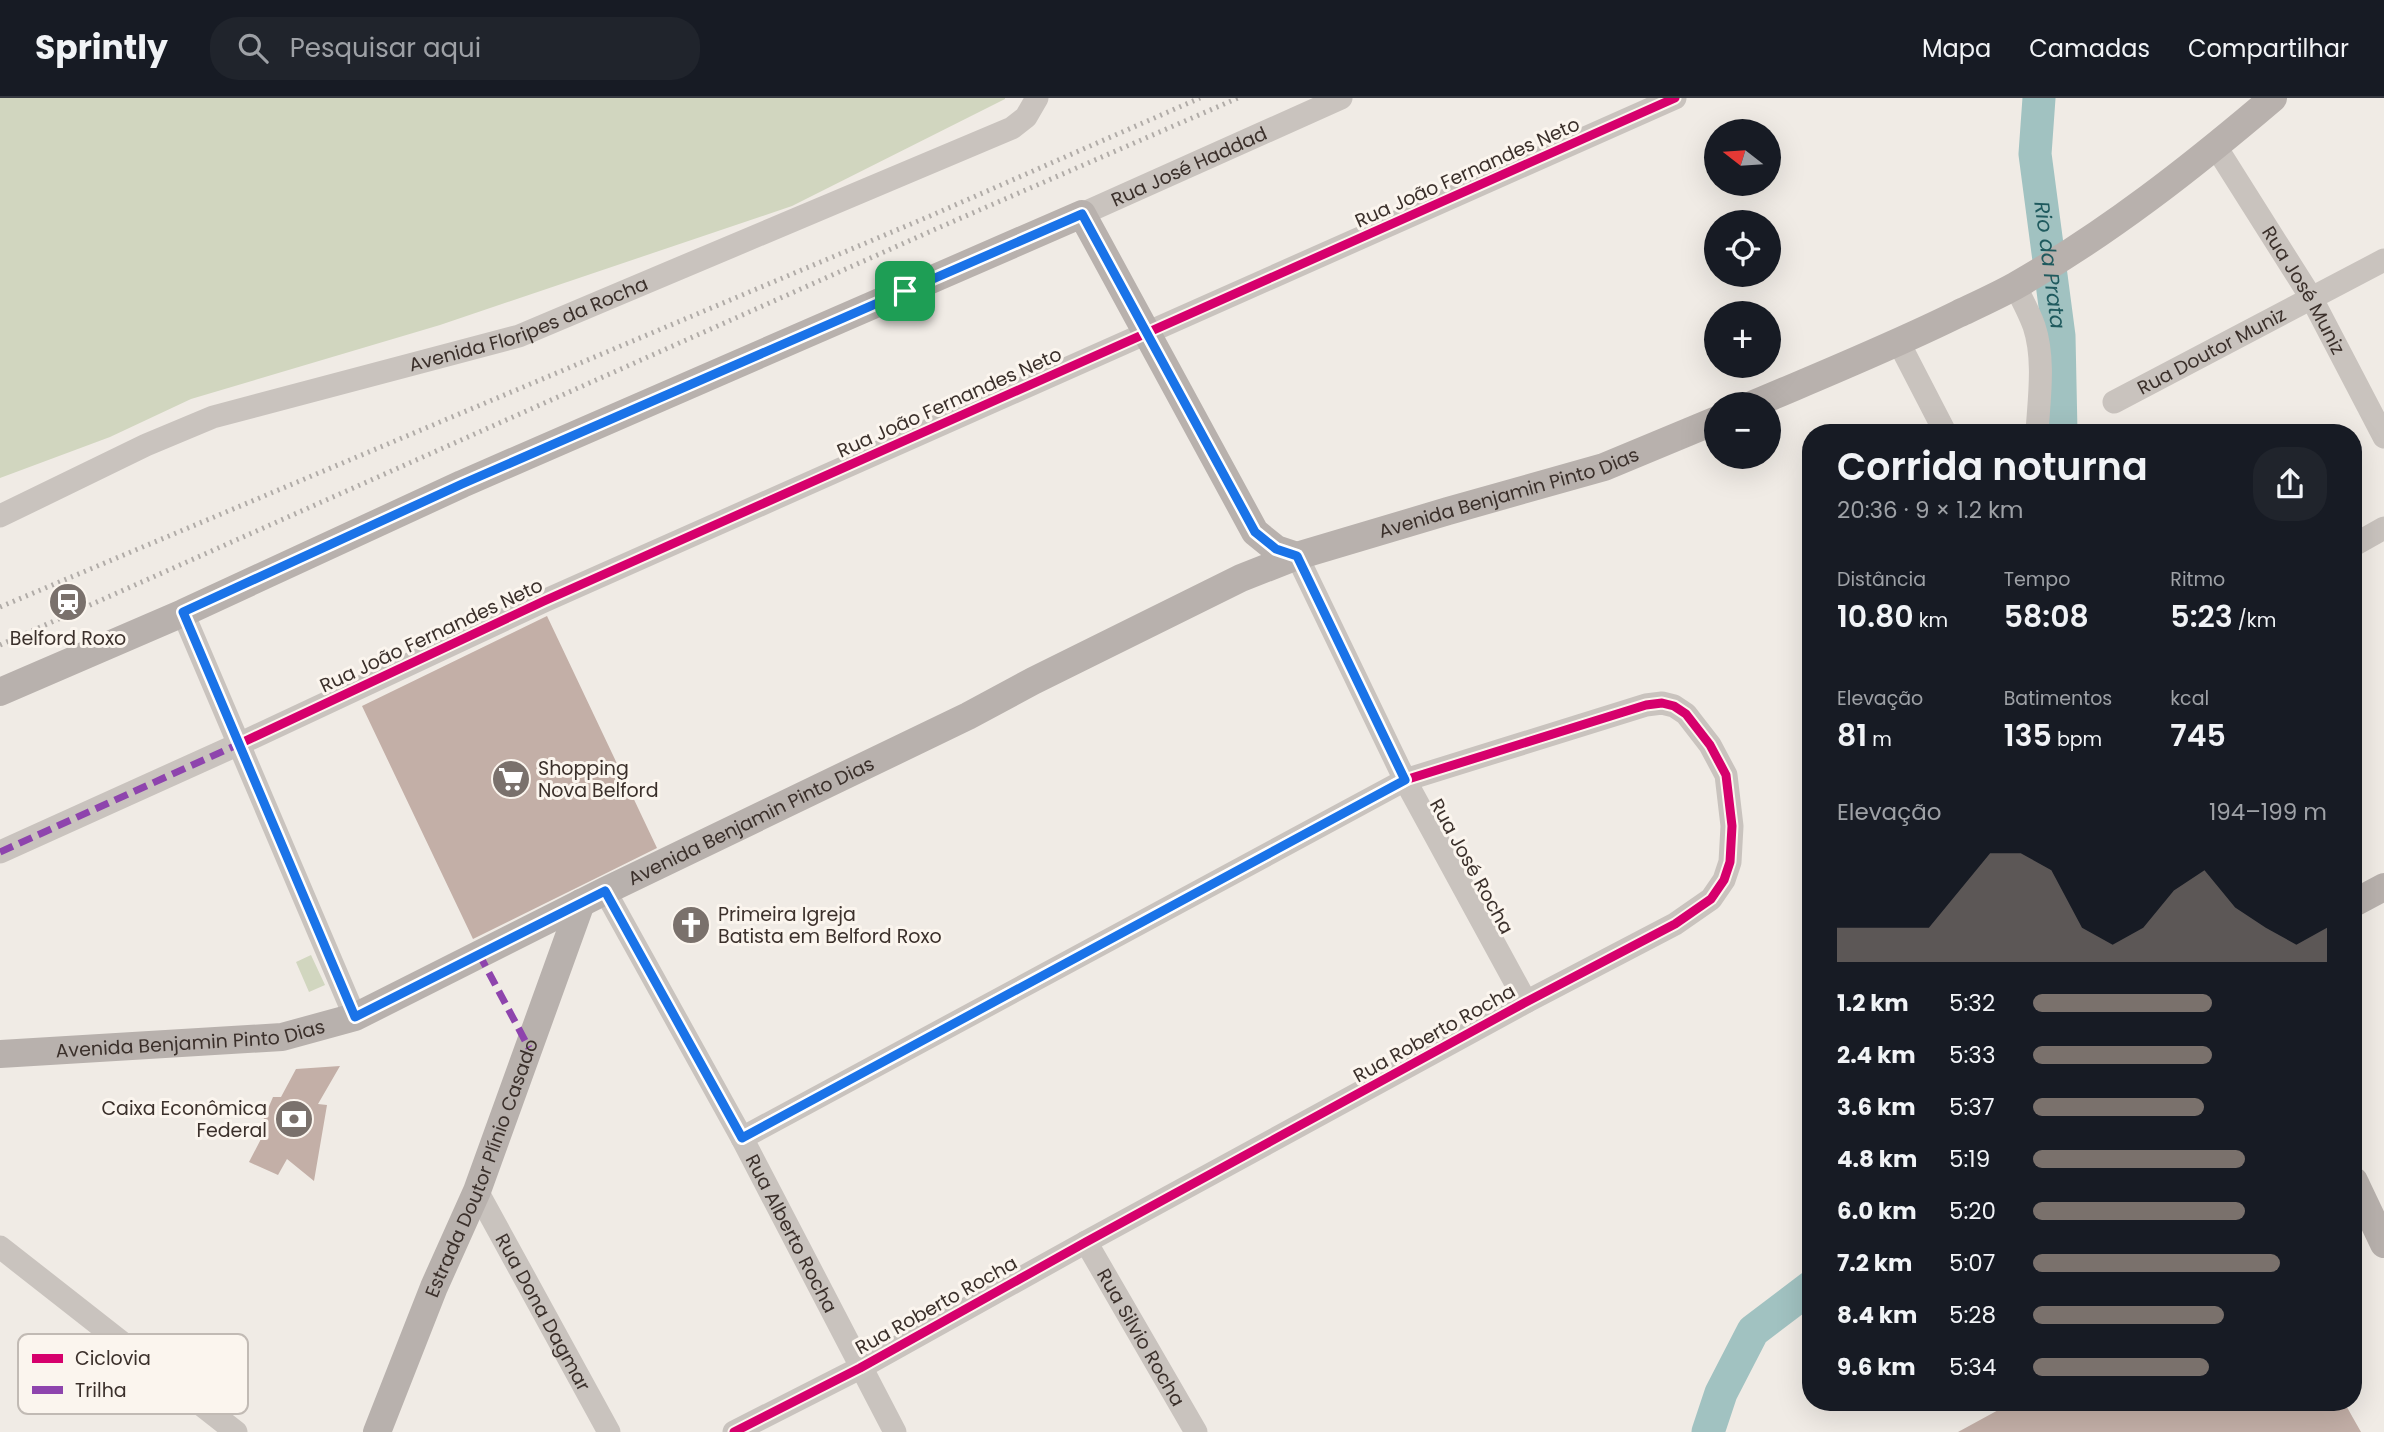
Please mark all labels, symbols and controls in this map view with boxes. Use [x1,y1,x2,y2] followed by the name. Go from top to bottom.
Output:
[210,17,700,80] search box
[35,24,168,71] text: Sprintly
[234,29,272,67] icon: search
[290,30,481,66] text: Pesquisar aqui
[1922,32,1991,65] text: Mapa
[2029,32,2150,65] text: Camadas
[2188,32,2349,65] text: Compartilhar
[1351,111,1584,234] street label: Rua João Fernandes Neto
[1704,119,1782,196] north arrow
[1704,119,1781,469] map controls
[1107,120,1271,213] street label: Rua José Haddad
[2027,199,2073,330] water label: Rio da Prata
[1704,210,1781,287] button: locate
[2255,221,2352,359] street label: Rua José Muniz
[875,261,935,321] pin
[406,270,652,379] street label: Avenida Floripes da Rocha
[886,272,924,310] icon: arrive
[1704,301,1781,378] button: +
[2132,301,2291,402] street label: Rua Doutor Muniz
[833,341,1066,464] street label: Rua João Fernandes Neto
[1704,392,1781,469] button: −
[1837,440,2148,493] text: Corrida noturna
[1375,441,1643,545] street label: Avenida Benjamin Pinto Dias
[2253,447,2327,521] button: share
[1837,494,2024,526] text: 20:36 · 9 × 1.2 km
[1837,566,1926,593] text: Distância
[2004,566,2070,593] text: Tempo
[2170,566,2225,593] text: Ritmo
[315,572,547,699] street label: Rua João Fernandes Neto
[47,581,89,623] station icon: Belford Roxo
[1837,595,1914,638] text: 10.80
[2004,595,2089,638] text: 58:08
[2170,595,2233,638] text: 5:23
[1914,607,1948,634] text: km
[2233,607,2276,634] text: /km
[10,625,126,652] place label: Belford Roxo
[1837,685,1923,712] text: Elevação
[2004,685,2112,712] text: Batimentos
[2170,685,2209,712] text: kcal
[1837,714,1867,757] text: 81
[2004,714,2052,757] text: 135
[2170,714,2226,757] text: 745
[1867,726,1892,753] text: m
[2052,726,2102,753] text: bpm
[623,750,879,892] street label: Avenida Benjamin Pinto Dias
[538,755,659,804] place label: Shopping Nova Belford
[490,758,532,800] supermarket icon: Shopping Nova Belford
[1423,794,1520,939] street label: Rua José Rocha
[1837,796,1941,828] text: Elevação
[2209,796,2327,828] text: 194–199 m
[718,901,942,950] place label: Primeira Igreja Batista em Belford Roxo
[670,904,712,946] church icon: Primeira Igreja Batista em Belford Roxo
[1348,978,1520,1089] street label: Rua Roberto Rocha
[1837,987,1909,1019] text: 1.2 km
[1949,987,1995,1019] text: 5:32
[55,1013,328,1065] street label: Avenida Benjamin Pinto Dias
[418,1035,545,1301] street label: Estrada Doutor Plínio Casado
[1837,1039,1916,1071] text: 2.4 km
[1949,1039,1995,1071] text: 5:33
[1837,1091,1916,1123] text: 3.6 km
[1949,1091,1994,1123] text: 5:37
[101,1095,267,1144] place label: Caixa Econômica Federal
[273,1098,315,1140] bank icon: Caixa Econômica Federal
[1837,1143,1917,1175] text: 4.8 km
[1949,1143,1990,1175] text: 5:19
[739,1150,844,1318] street label: Rua Alberto Rocha
[1837,1195,1917,1227] text: 6.0 km
[1949,1195,1996,1227] text: 5:20
[489,1229,597,1396] street label: Rua Dona Dagmar
[1837,1247,1912,1279] text: 7.2 km
[1949,1247,1995,1279] text: 5:07
[850,1250,1022,1361] street label: Rua Roberto Rocha
[1090,1264,1191,1411] street label: Rua Silvio Rocha
[1837,1299,1917,1331] text: 8.4 km
[1949,1299,1996,1331] text: 5:28
[18,1334,248,1414] legend
[75,1345,151,1372] text: Ciclovia
[1837,1351,1916,1383] text: 9.6 km
[1949,1351,1996,1383] text: 5:34
[75,1377,127,1404] text: Trilha

